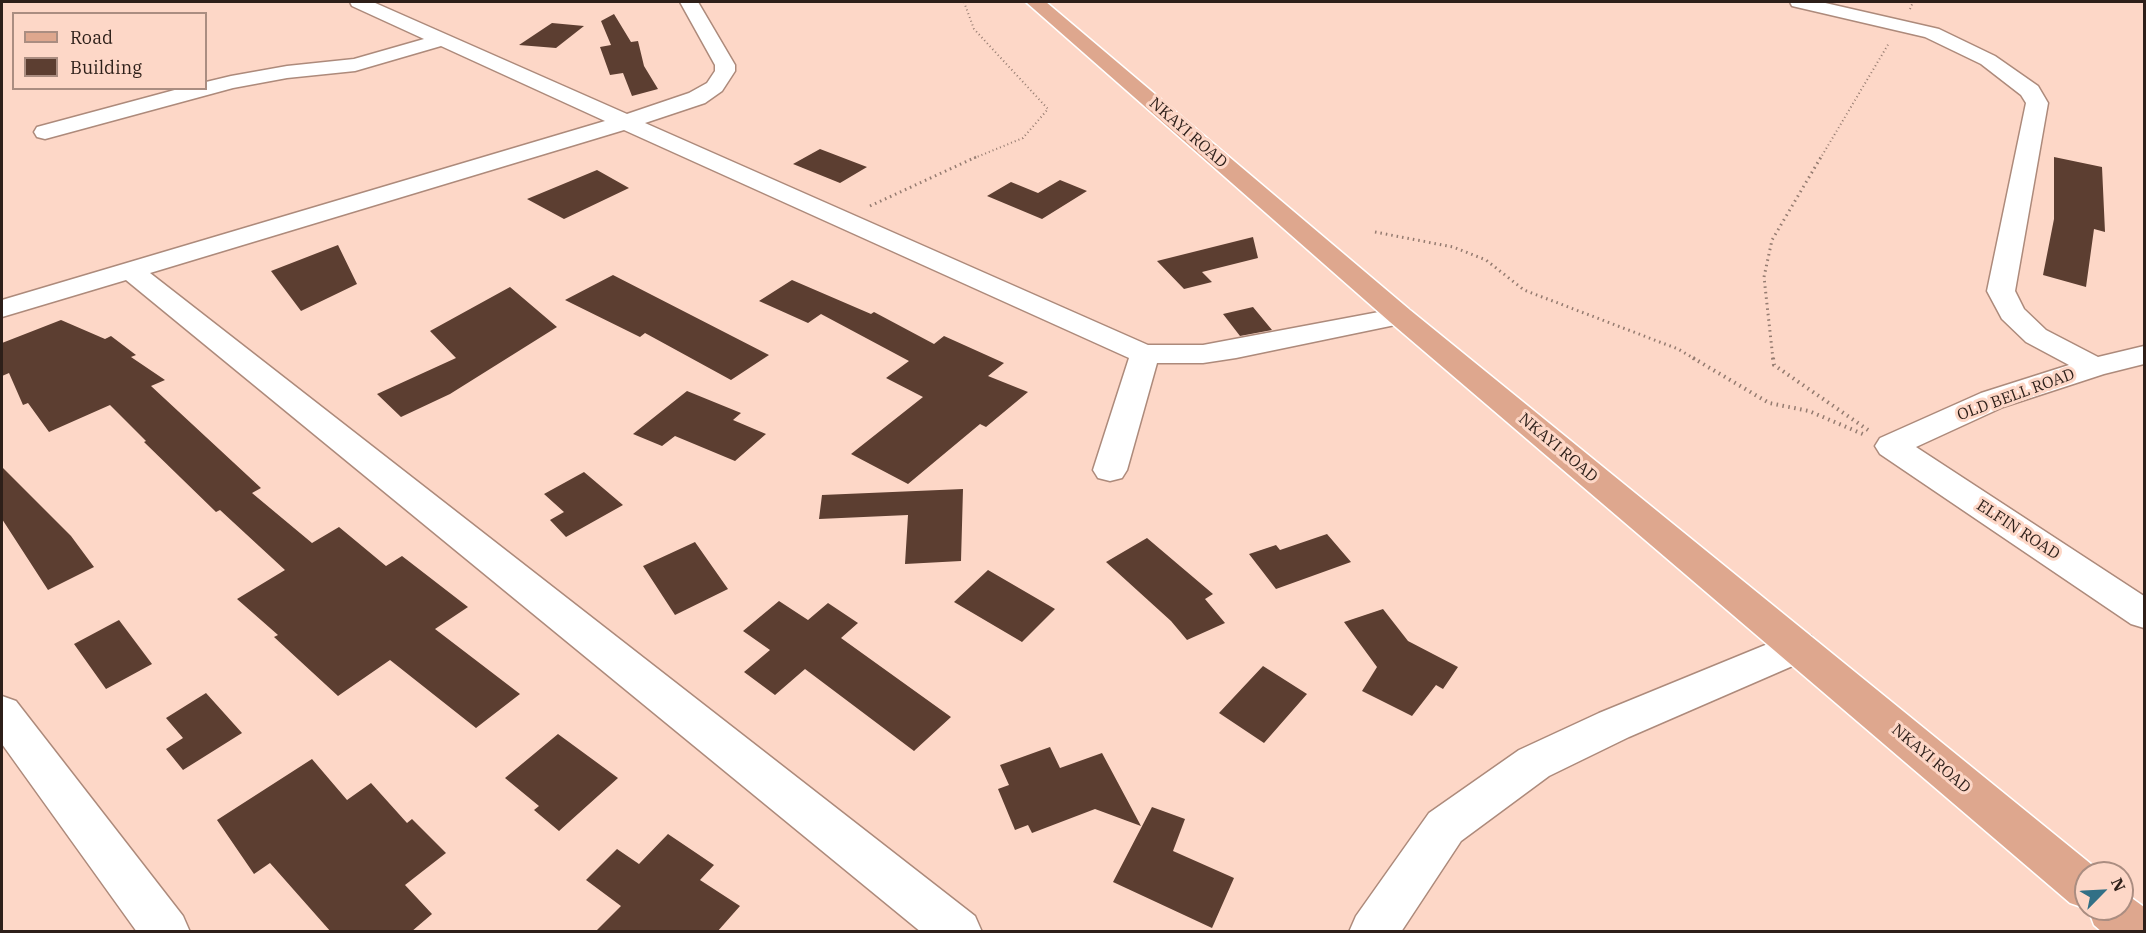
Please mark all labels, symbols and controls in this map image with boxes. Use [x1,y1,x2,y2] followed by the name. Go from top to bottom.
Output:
[12,12,207,90] legend
[70,26,113,49] text: Road
[70,56,142,79] text: Building
[1145,94,1231,172] street label: NKAYI ROAD
[1955,365,2077,425] street label: OLD BELL ROAD
[1515,409,1601,487] street label: NKAYI ROAD
[1973,496,2063,564] street label: ELFIN ROAD
[1888,720,1974,798] street label: NKAYI ROAD
[2074,861,2134,921] north arrow
[2107,875,2130,894] text: N

